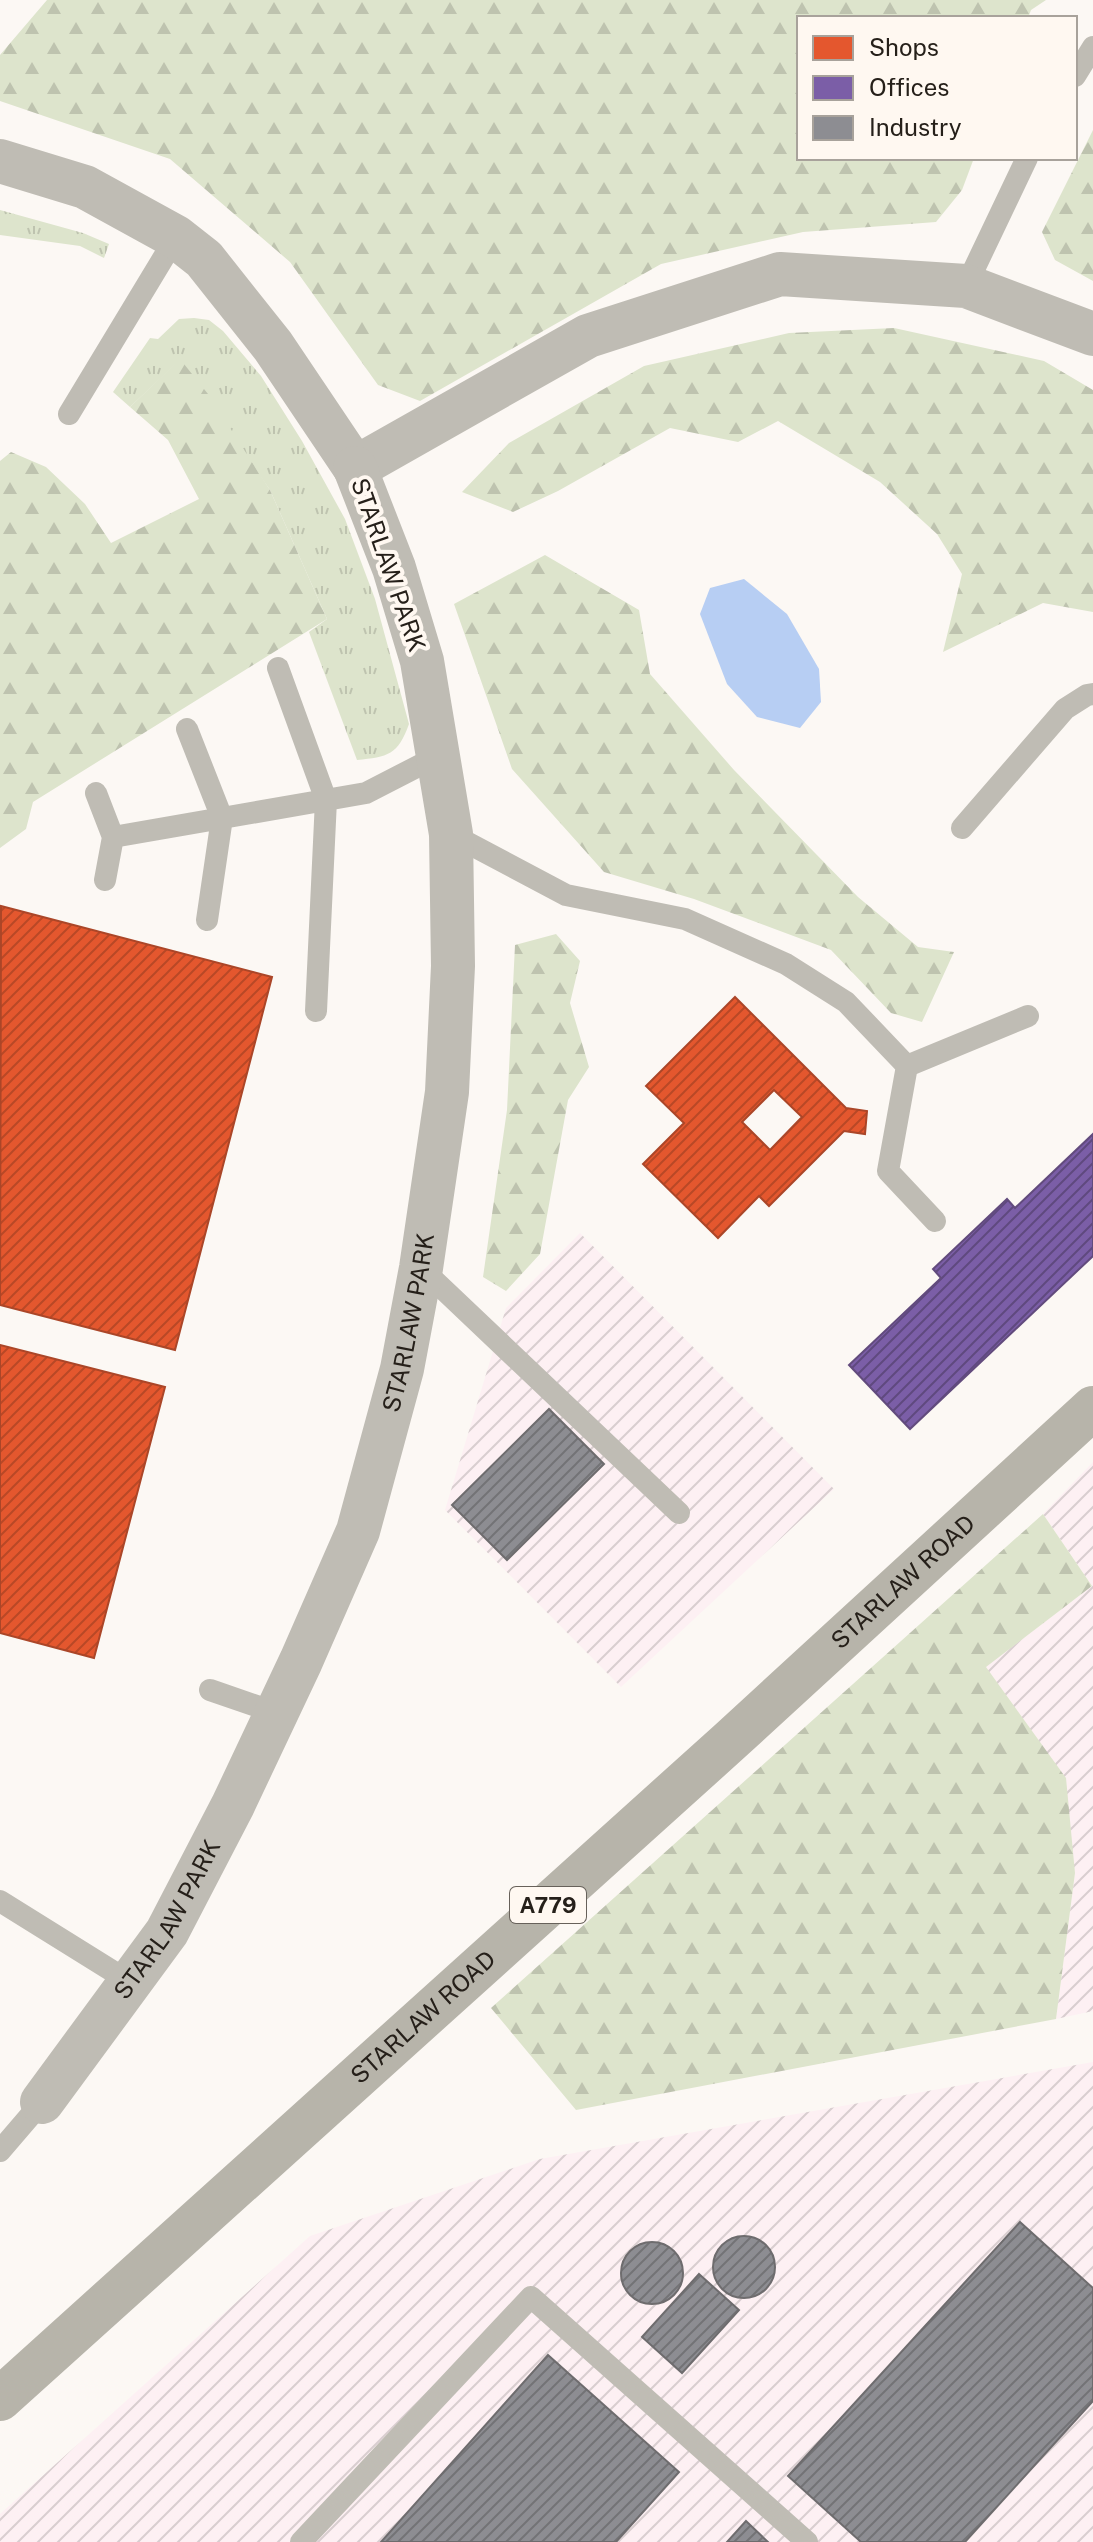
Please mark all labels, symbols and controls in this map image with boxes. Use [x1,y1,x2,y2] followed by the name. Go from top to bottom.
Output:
[797,16,1077,160] legend
[869,33,939,61] text: Shops
[869,73,949,101] text: Offices
[869,113,962,141] text: Industry
[346,474,432,655] street label: STARLAW PARK
[376,1231,439,1415] street label: STARLAW PARK
[825,1508,980,1654] street label: STARLAW ROAD
[108,1835,226,2004] street label: STARLAW PARK
[510,1887,586,1923] road number: A779
[345,1944,501,2089] street label: STARLAW ROAD

